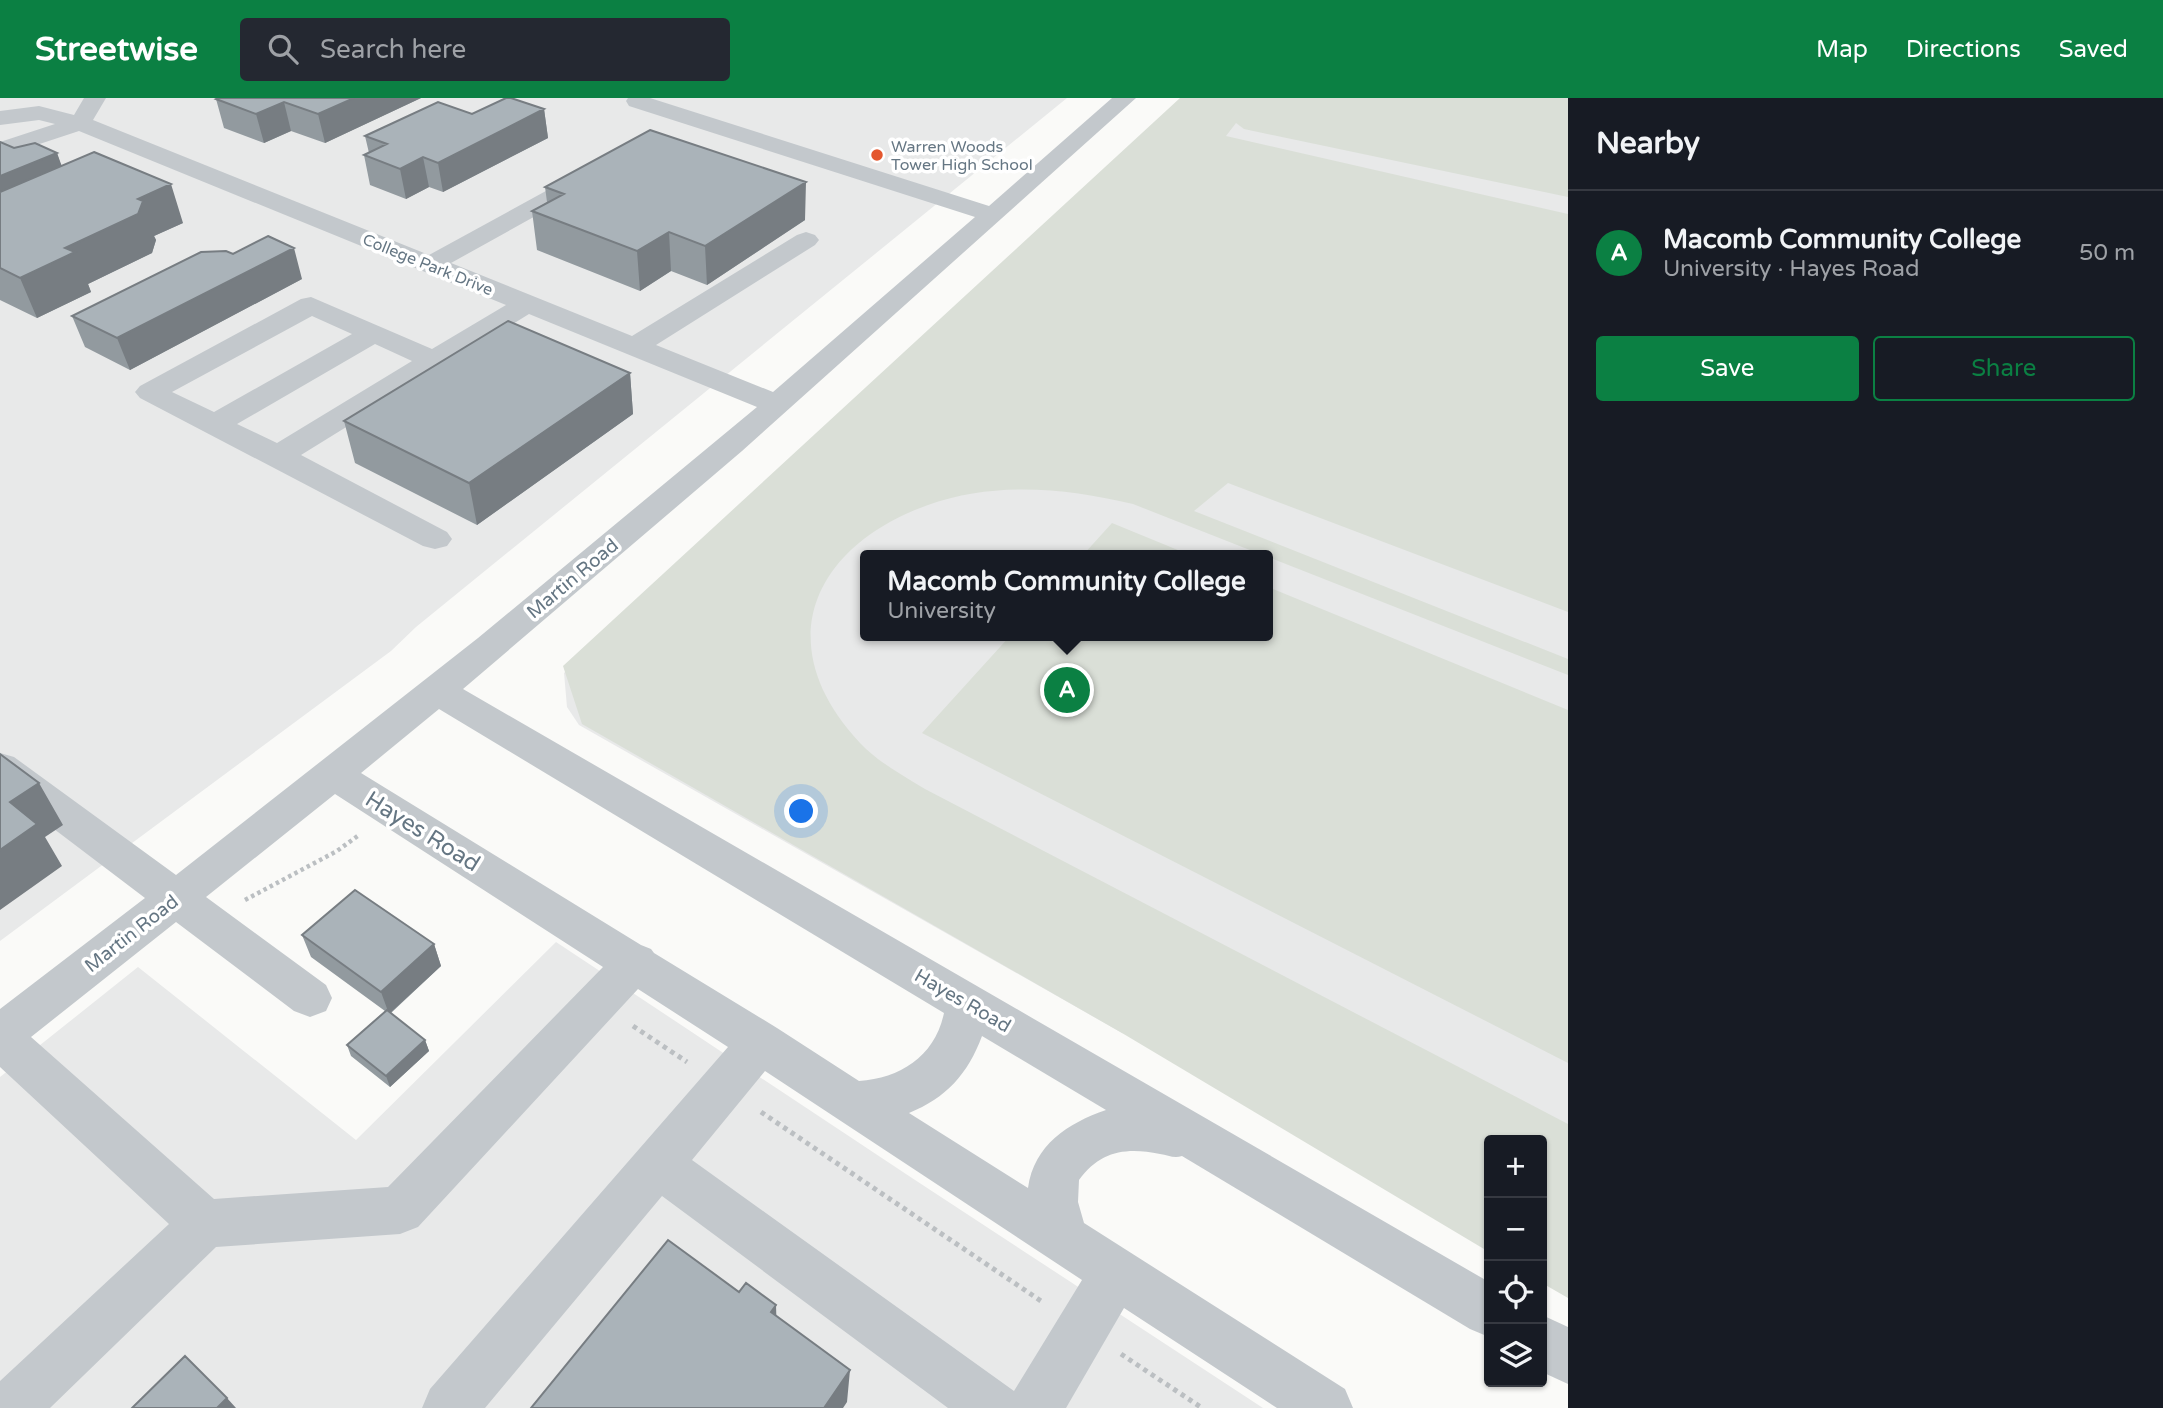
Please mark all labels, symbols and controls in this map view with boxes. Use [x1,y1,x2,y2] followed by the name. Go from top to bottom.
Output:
[240,18,730,81] search box
[35,30,198,69] text: Streetwise
[264,30,302,68] icon: search
[320,34,466,65] text: Search here
[1816,35,1868,64] text: Map
[1906,35,2021,64] text: Directions
[2059,35,2128,64] text: Saved
[1596,125,1700,162] text: Nearby
[891,137,1033,175] place label: Warren Woods Tower High School
[869,147,885,163] marker: Warren Woods Tower High School
[1663,224,2021,255] text: Macomb Community College
[360,230,496,300] street label: College Park Drive
[1610,239,1628,267] text: A
[2079,239,2135,267] text: 50 m
[1663,255,1919,283] text: University · Hayes Road
[1596,336,1859,401] button: Save
[1873,336,2135,401] button: Share
[522,534,623,623] street label: Martin Road
[860,550,1273,641] popup
[887,566,1246,597] text: Macomb Community College
[887,597,996,625] text: University
[1044,664,1090,716] pin: A
[360,785,485,878] street label: Hayes Road
[784,794,818,828] your location
[80,890,183,977] street label: Martin Road
[910,964,1015,1037] street label: Hayes Road
[1484,1135,1547,1387] map controls
[1484,1135,1547,1198] button: +
[1484,1198,1547,1261] button: −
[1484,1261,1547,1324] button: locate
[1484,1324,1547,1387] button: layers

